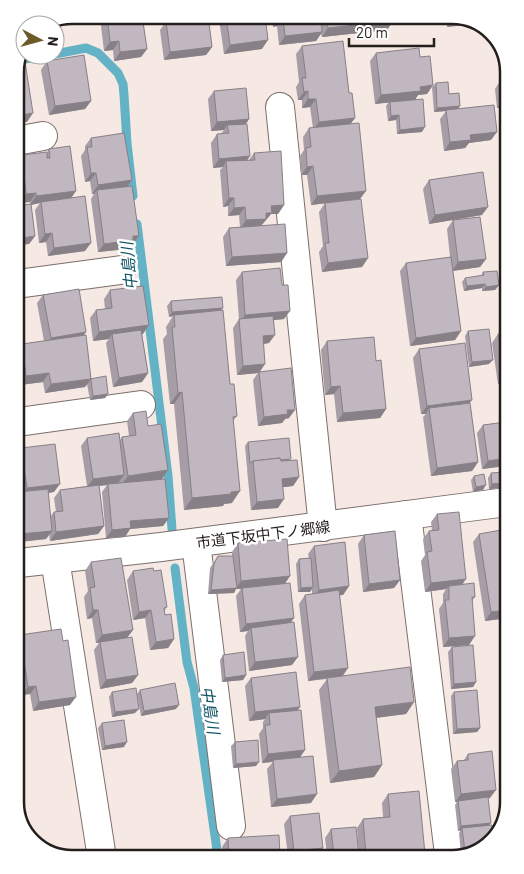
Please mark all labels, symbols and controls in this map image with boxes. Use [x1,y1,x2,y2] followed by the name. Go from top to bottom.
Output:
[15,15,65,65] north arrow
[349,15,434,47] scale bar
[356,23,388,41] text: 20 m
[44,36,62,47] text: N
[116,239,140,291] water label: 中島川
[195,517,331,551] street label: 市道下坂中下ノ郷線
[198,685,224,737] water label: 中島川

